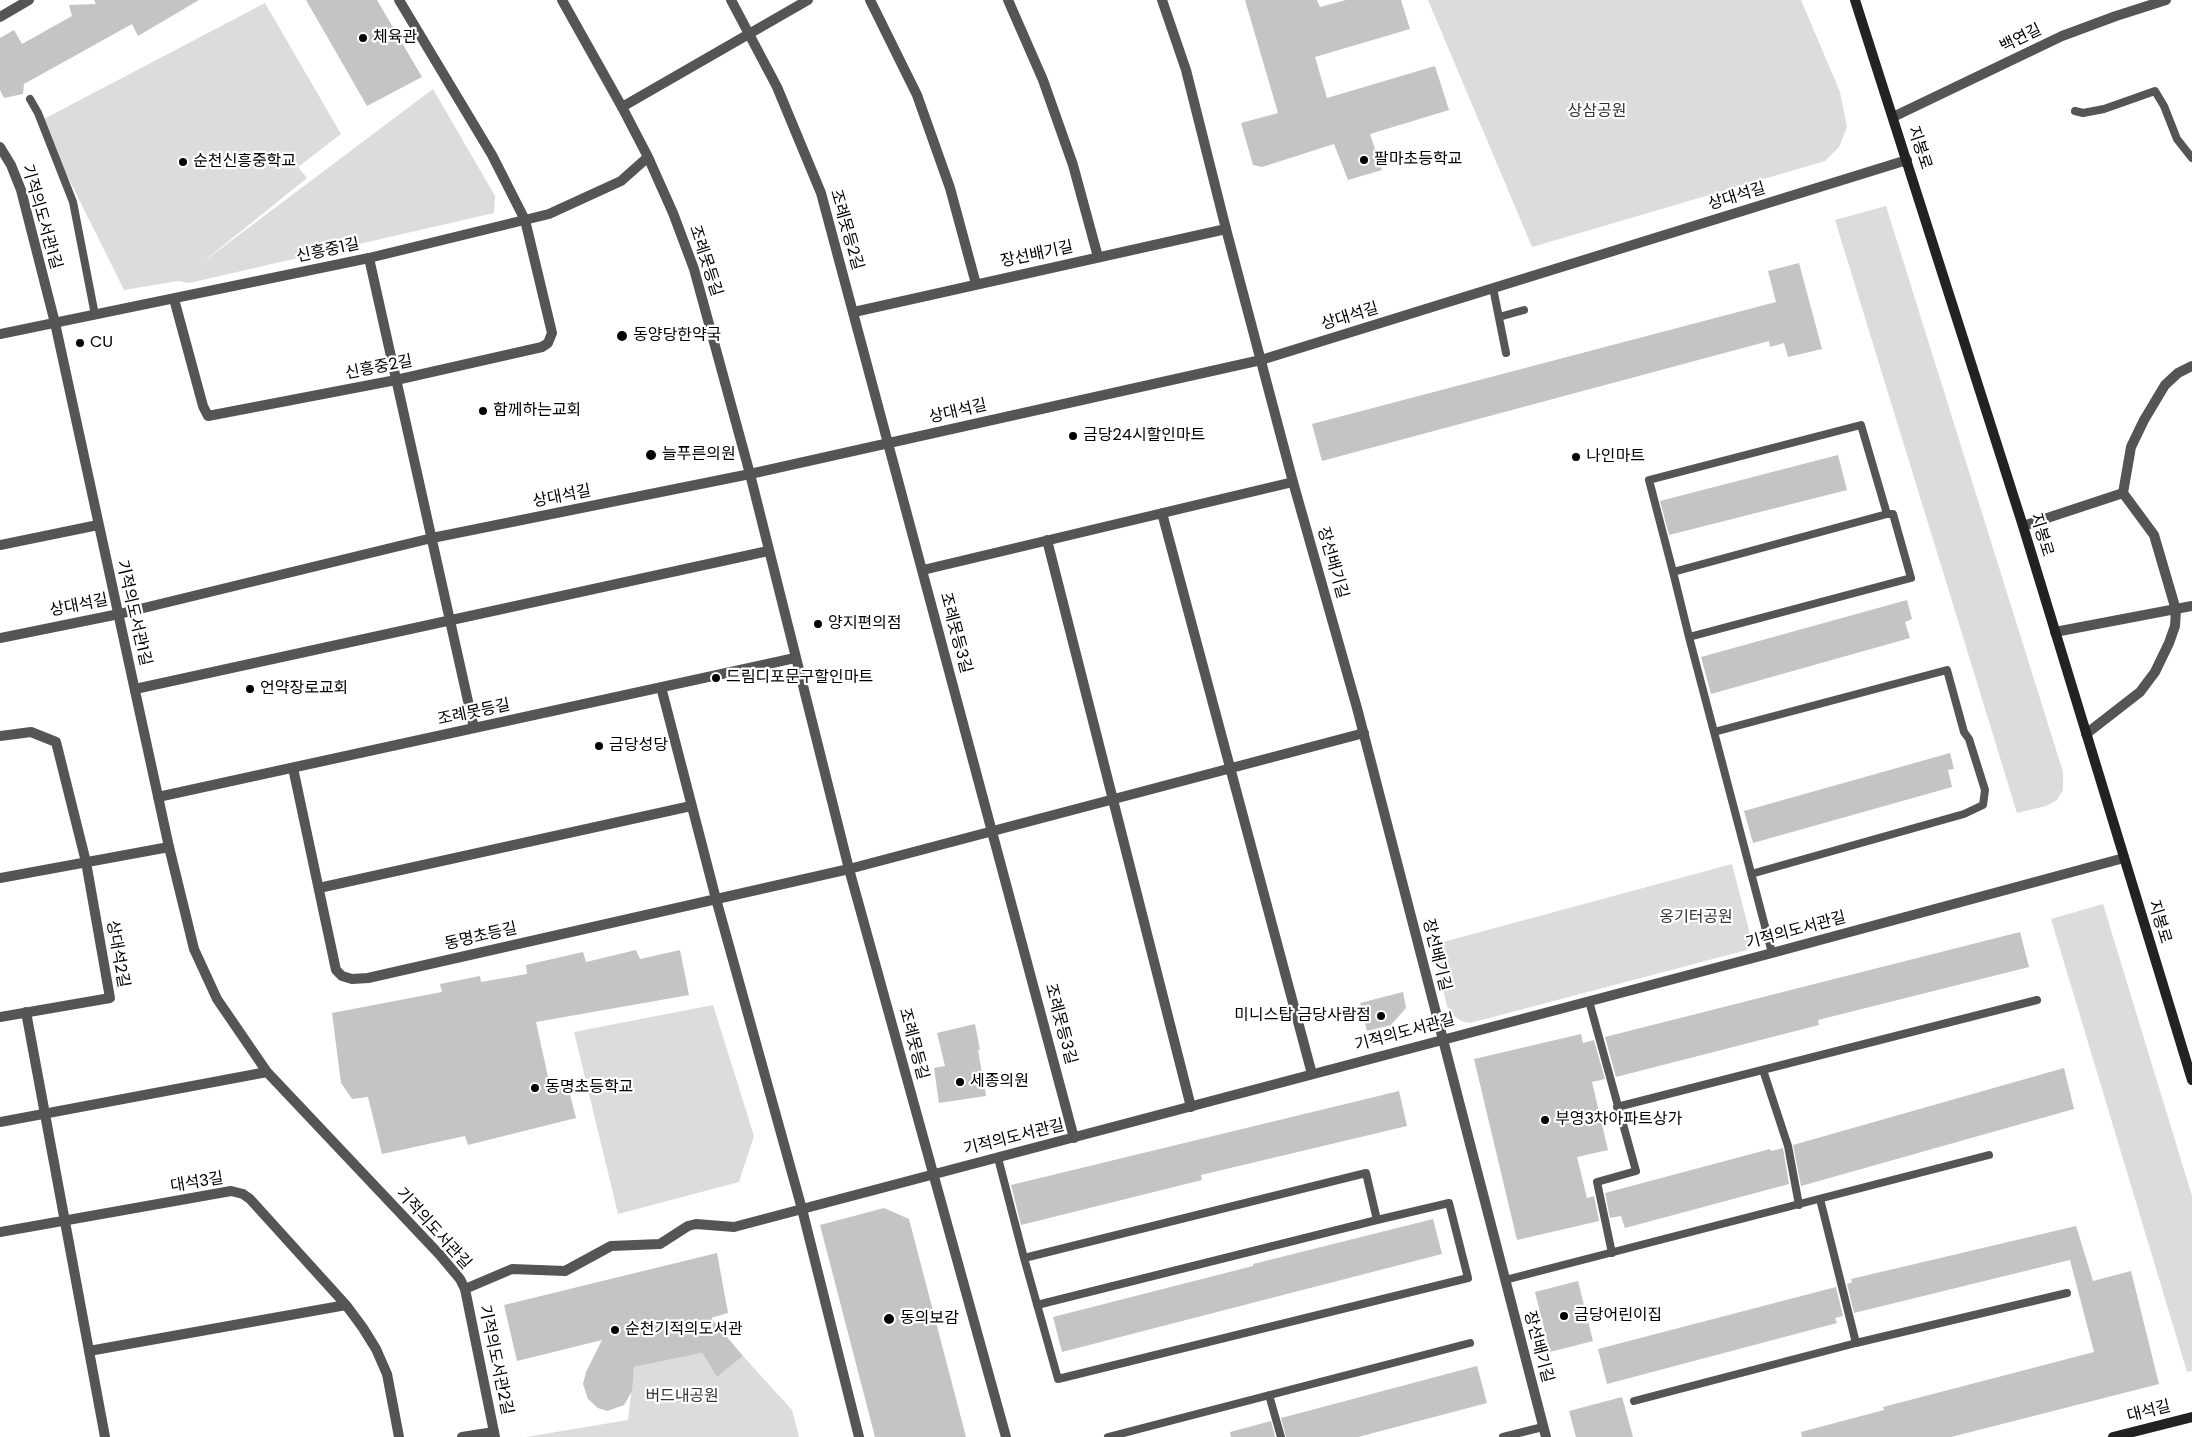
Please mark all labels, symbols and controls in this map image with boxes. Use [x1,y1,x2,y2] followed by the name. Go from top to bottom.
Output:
[1997,21,2045,57] street label: 백연길
[373,28,417,48] place label: 체육관
[357,32,369,44] marker: 체육관
[1568,102,1626,122] park label: 상삼공원
[1903,124,1935,172] street label: 지봉로
[1374,150,1462,170] place label: 팔마초등학교
[193,152,296,172] place label: 순천신흥중학교
[1358,154,1370,166] marker: 팔마초등학교
[177,156,189,168] marker: 순천신흥중학교
[17,162,65,272] street label: 기적의도서관1길
[1706,179,1768,215] street label: 상대석길
[825,188,867,272] street label: 조례못등2길
[684,223,726,299] street label: 조례못등길
[295,235,361,267] street label: 신흥중1길
[999,238,1075,272] street label: 장선배기길
[1319,299,1381,335] street label: 상대석길
[633,326,721,346] place label: 동양당한약국
[615,329,629,343] marker: 동양당한약국
[90,333,113,353] place label: CU
[74,337,86,349] marker: CU
[344,352,414,384] street label: 신흥중2길
[927,396,989,428] street label: 상대석길
[493,401,581,421] place label: 함께하는교회
[477,405,489,417] marker: 함께하는교회
[1083,426,1205,446] place label: 금당24시할인마트
[1067,430,1079,442] marker: 금당24시할인마트
[662,445,736,465] place label: 늘푸른의원
[1586,447,1645,467] place label: 나인마트
[644,448,658,462] marker: 늘푸른의원
[1570,451,1582,463] marker: 나인마트
[531,482,593,512] street label: 상대석길
[2025,511,2057,559] street label: 지봉로
[1313,525,1351,601] street label: 장선배기길
[111,558,155,668] street label: 기적의도서관1길
[935,590,975,676] street label: 조례못등3길
[48,591,110,621] street label: 상대석길
[828,614,902,634] place label: 양지편의점
[812,618,824,630] marker: 양지편의점
[726,668,873,688] place label: 드림디포문구할인마트
[710,672,722,684] marker: 드림디포문구할인마트
[260,679,348,699] place label: 언약장로교회
[244,683,256,695] marker: 언약장로교회
[436,696,512,730] street label: 조례못등길
[609,736,668,756] place label: 금당성당
[593,740,605,752] marker: 금당성당
[2143,898,2175,946] street label: 지봉로
[1659,908,1733,928] park label: 옹기터공원
[1744,908,1848,954] street label: 기적의도서관길
[1418,917,1454,993] street label: 장선배기길
[102,919,132,989] street label: 상대석2길
[443,919,519,955] street label: 동명초등길
[1040,981,1080,1067] street label: 조례못등3길
[894,1006,932,1082] street label: 조례못등길
[1234,1006,1371,1026] place label: 미니스탑 금당사람점
[1353,1010,1457,1056] street label: 기적의도서관길
[1375,1010,1387,1022] marker: 미니스탑 금당사람점
[970,1072,1029,1092] place label: 세종의원
[954,1076,966,1088] marker: 세종의원
[545,1078,633,1098] place label: 동명초등학교
[529,1082,541,1094] marker: 동명초등학교
[1555,1110,1682,1130] place label: 부영3차아파트상가
[1539,1114,1551,1126] marker: 부영3차아파트상가
[962,1116,1066,1160] street label: 기적의도서관길
[169,1169,225,1197] street label: 대석3길
[391,1184,475,1274] street label: 기적의도서관길
[474,1303,516,1417] street label: 기적의도서관2길
[1574,1306,1662,1326] place label: 금당어린이집
[900,1309,959,1329] place label: 동의보감
[1519,1309,1557,1385] street label: 장선배기길
[1558,1310,1570,1322] marker: 금당어린이집
[882,1312,896,1326] marker: 동의보감
[625,1320,743,1340] place label: 순천기적의도서관
[609,1324,621,1336] marker: 순천기적의도서관
[645,1387,719,1407] park label: 버드내공원
[2125,1397,2173,1427] street label: 대석길

